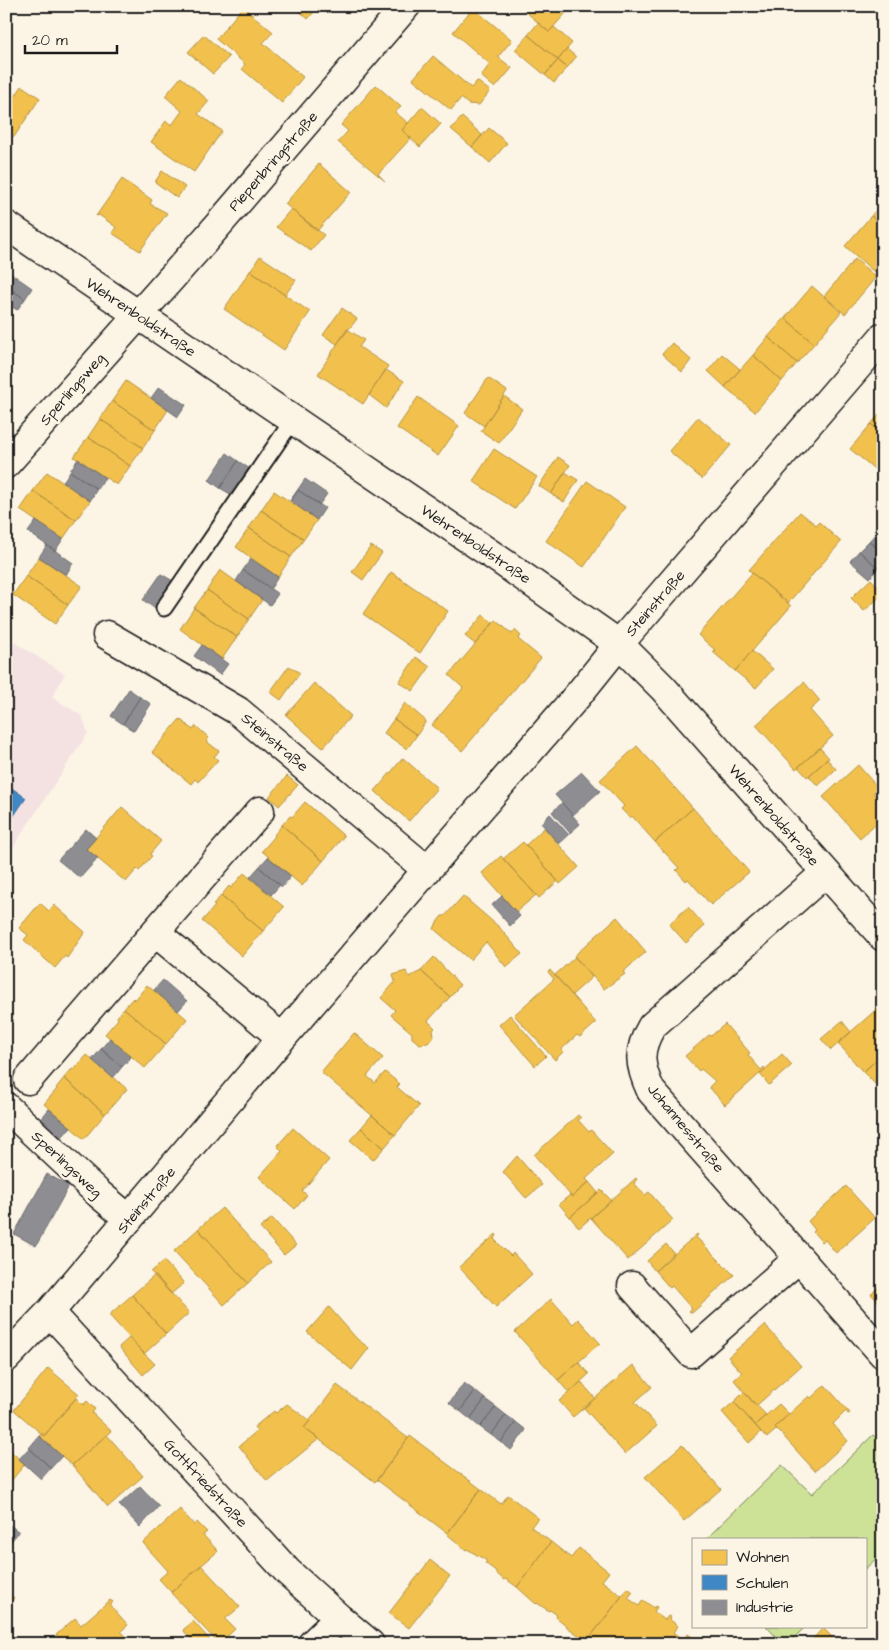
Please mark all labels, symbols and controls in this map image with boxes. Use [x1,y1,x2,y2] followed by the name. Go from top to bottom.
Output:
[25,22,118,54] scale bar
[32,30,68,51] text: 20 m
[224,107,324,217] street label: Piepenbringstraße
[81,273,200,362] street label: Wehrenboldstraße
[35,348,111,431] street label: Sperlingsweg
[416,500,535,589] street label: Wehrenboldstraße
[621,566,690,641] street label: Steinstraße
[237,708,313,777] street label: Steinstraße
[723,760,824,871] street label: Wehrenboldstraße
[642,1079,729,1177] street label: Johannesstraße
[26,1126,107,1204] street label: Sperlingsweg
[112,1162,181,1238] street label: Steinstraße
[159,1434,252,1532] street label: Gottfriedstraße
[692,1538,866,1628] legend
[736,1547,790,1568] text: Wohnen
[736,1573,789,1594] text: Schulen
[736,1597,793,1618] text: Industrie

